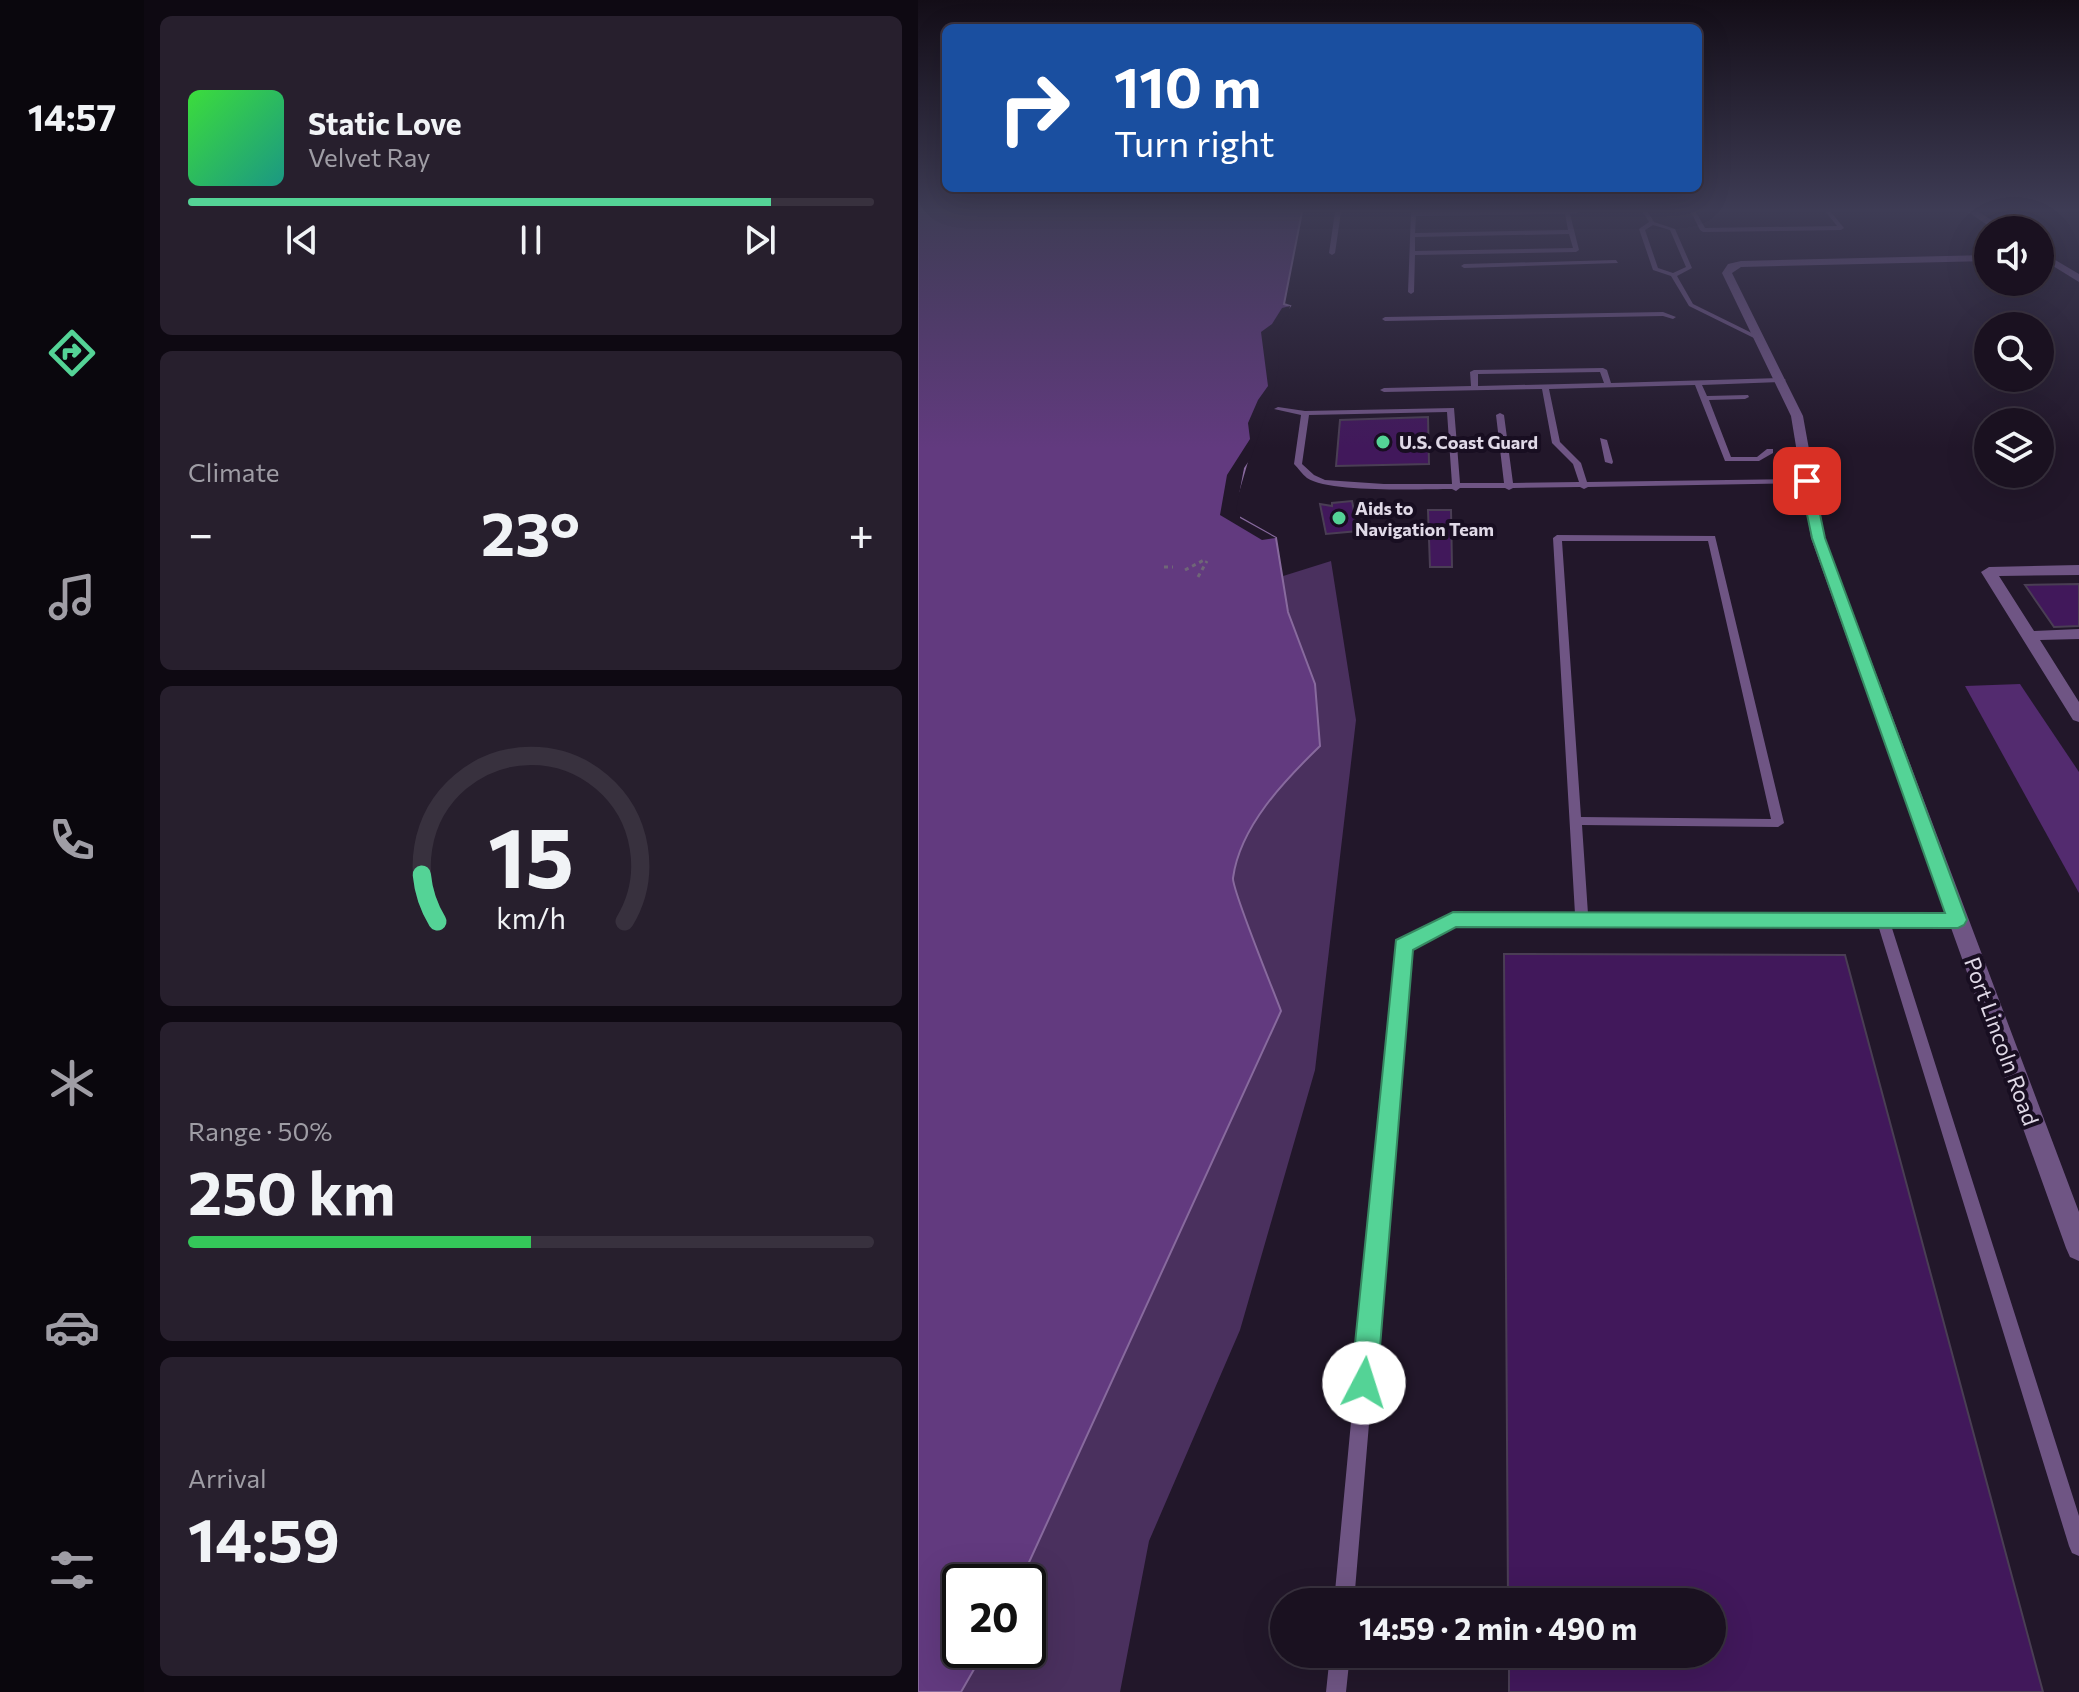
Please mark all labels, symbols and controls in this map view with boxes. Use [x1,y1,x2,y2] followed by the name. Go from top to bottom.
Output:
[1114,51,1261,120] text: 110 m
[982,56,1086,160] icon: right
[28,94,116,138] text: 14:57
[308,104,462,141] text: Static Love
[1114,120,1275,164] text: Turn right
[308,141,431,172] text: Velvet Ray
[1974,216,2054,488] map controls
[1974,216,2054,296] button: sound
[280,218,324,262] icon: previous
[509,218,553,262] icon: pause
[738,218,782,262] icon: next
[1974,312,2054,392] button: search
[44,325,100,381] icon: directions
[1974,408,2054,488] button: layers
[1399,431,1538,453] place label: U.S. Coast Guard
[1374,433,1392,451] marker: U.S. Coast Guard
[1773,447,1841,515] pin
[188,456,280,487] text: Climate
[1785,459,1829,503] icon: arrive
[481,495,580,568] text: 23°
[1355,497,1494,540] place label: Aids to Navigation Team
[188,505,213,559] text: −
[848,505,874,559] text: +
[1330,509,1348,527] marker: Aids to Navigation Team
[44,569,100,625] icon: music
[488,803,574,905] text: 15
[44,812,100,868] icon: phone
[496,900,566,935] text: km/h
[1959,953,2045,1129] street label: Port Lincoln Road
[44,1055,100,1111] icon: climate
[188,1115,332,1146] text: Range · 50%
[188,1154,395,1227] text: 250 km
[44,1299,100,1355] icon: car
[1322,1341,1406,1425] position arrow
[188,1462,267,1493] text: Arrival
[188,1501,340,1574] text: 14:59
[44,1542,100,1598] icon: filters
[942,1564,1046,1668] speed limit sign: 20
[1359,1609,1637,1646] text: 14:59 · 2 min · 490 m

